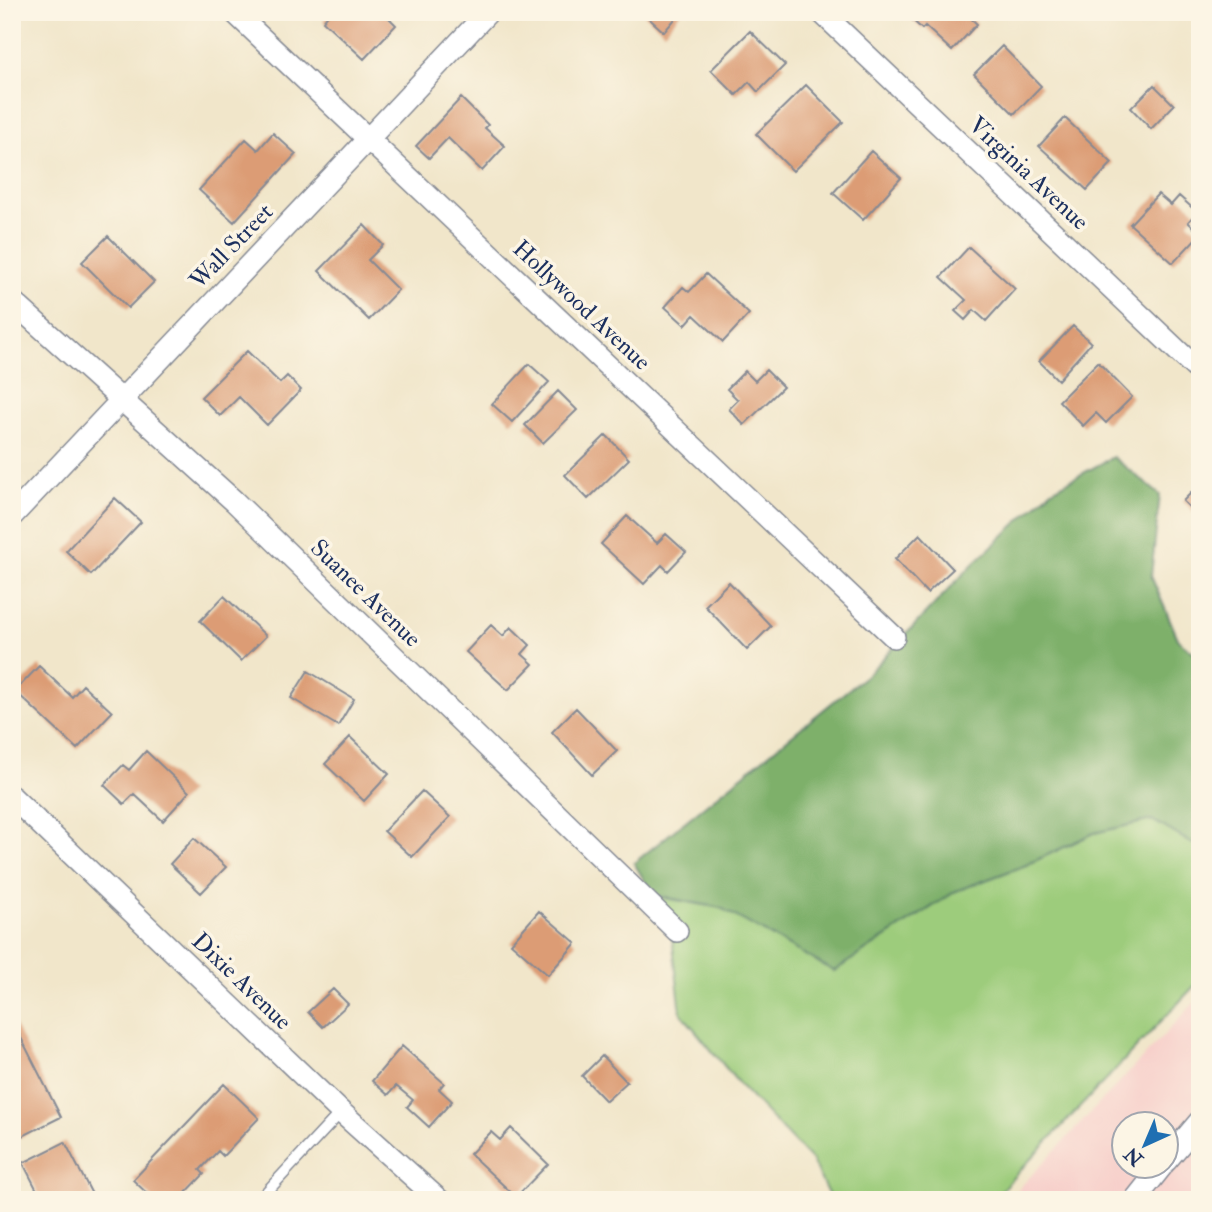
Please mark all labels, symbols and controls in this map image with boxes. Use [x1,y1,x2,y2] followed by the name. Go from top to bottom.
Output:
[962,110,1095,237] street label: Virginia Avenue
[182,197,280,296] street label: Wall Street
[506,233,657,377] street label: Hollywood Avenue
[304,533,428,654] street label: Suanee Avenue
[185,926,298,1037] street label: Dixie Avenue
[1110,1110,1180,1180] north arrow
[1119,1141,1149,1172] text: N

